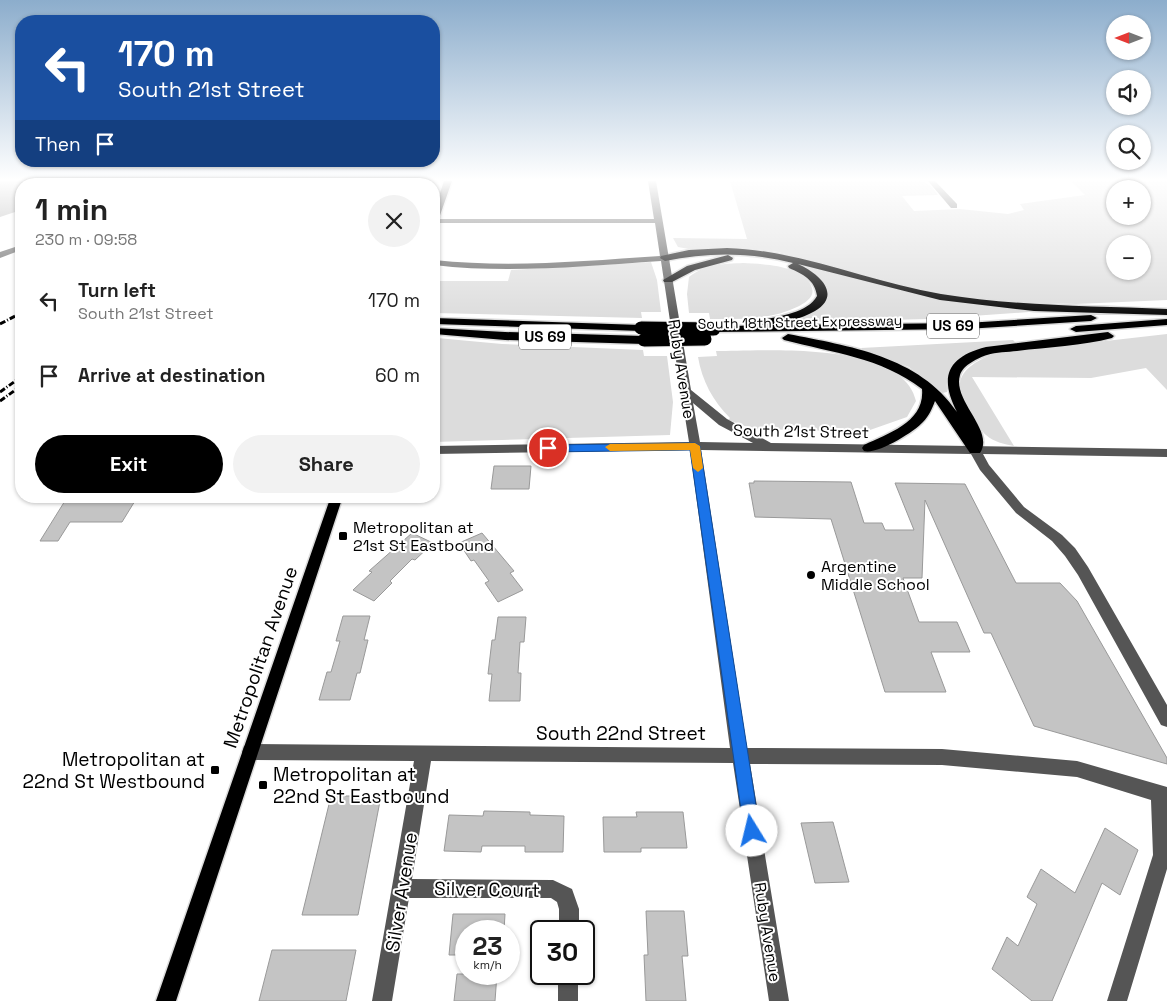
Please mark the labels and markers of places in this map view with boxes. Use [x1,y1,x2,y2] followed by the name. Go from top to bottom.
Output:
[527,427,569,469] pin
[353,517,494,556] place label: Metropolitan at 21st St Eastbound
[337,530,349,542] marker: Metropolitan at 21st St Eastbound
[821,556,930,595] place label: Argentine Middle School
[805,569,817,581] marker: Argentine Middle School
[23,747,205,794] place label: Metropolitan at 22nd St Westbound
[273,762,450,809] place label: Metropolitan at 22nd St Eastbound
[209,764,221,776] marker: Metropolitan at 22nd St Westbound
[257,779,269,791] marker: Metropolitan at 22nd St Eastbound

